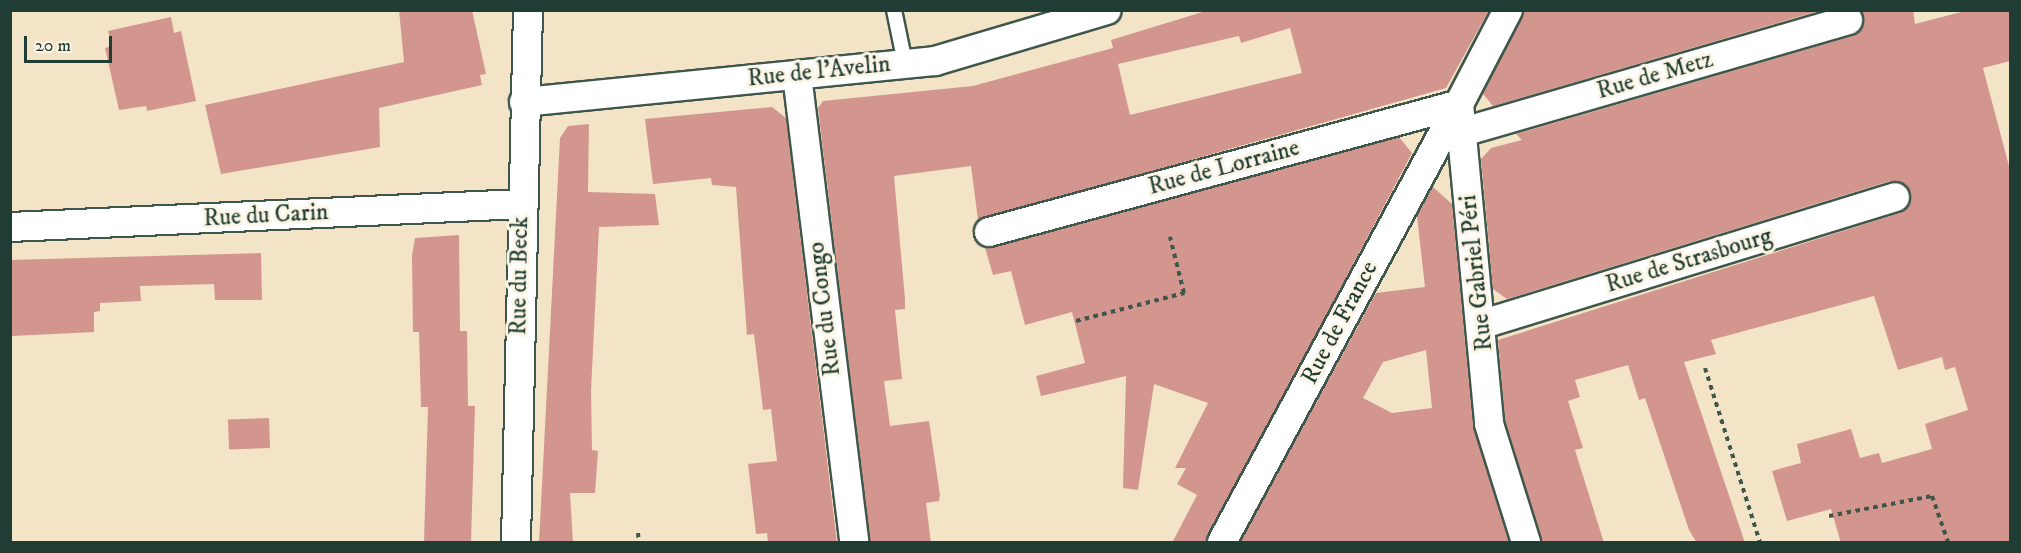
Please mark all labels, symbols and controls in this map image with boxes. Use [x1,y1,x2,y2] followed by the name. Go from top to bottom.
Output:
[27,24,116,62] scale bar
[35,35,71,57] text: 20 m
[1594,46,1716,106] street label: Rue de Metz
[746,50,892,94] street label: Rue de l'Avelin
[1145,134,1303,202] street label: Rue de Lorraine
[1454,194,1500,352] street label: Rue Gabriel Péri
[203,198,329,234] street label: Rue du Carin
[505,216,535,336] street label: Rue du Beck
[1602,222,1776,300] street label: Rue de Strasbourg
[802,240,848,378] street label: Rue du Congo
[1296,257,1384,389] street label: Rue de France

